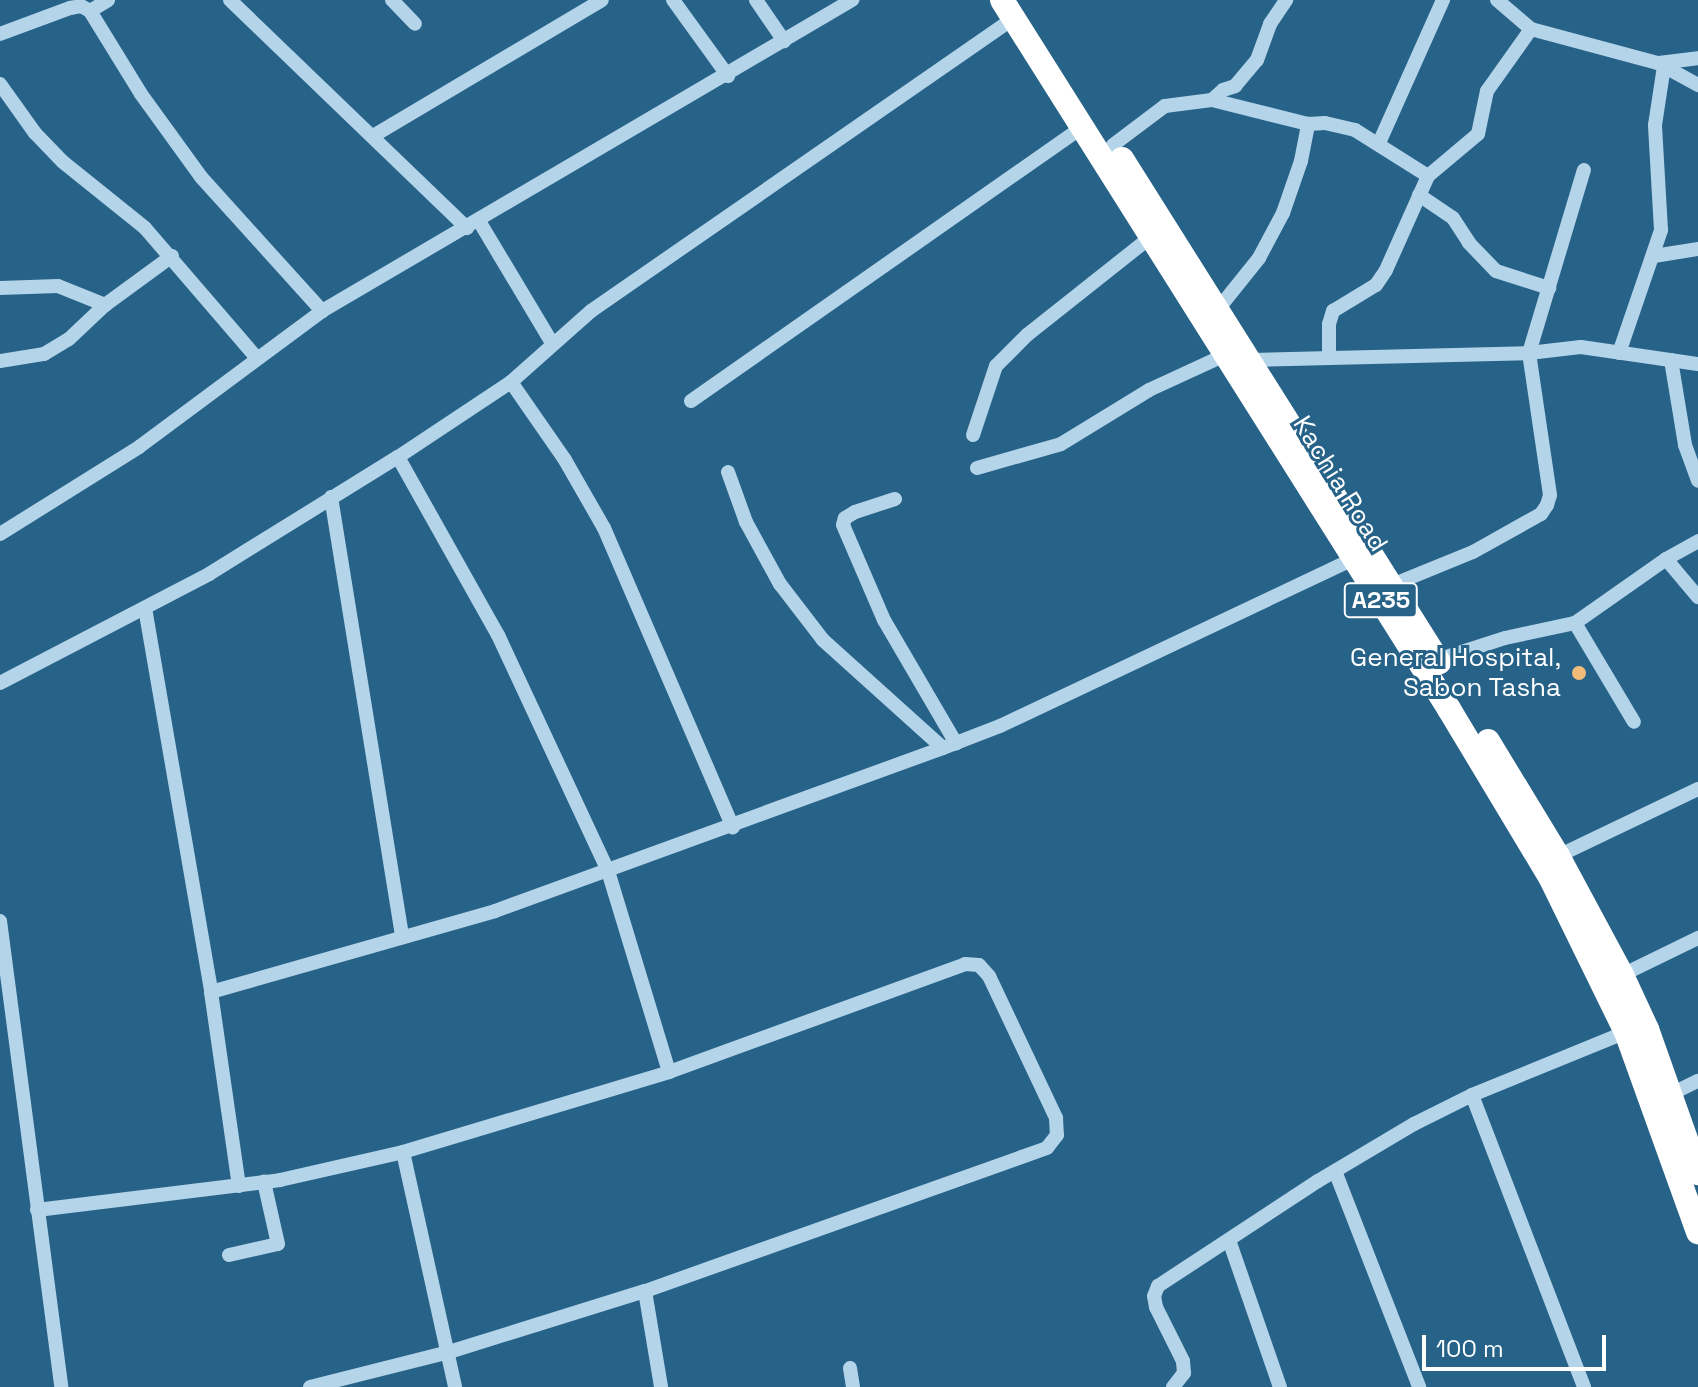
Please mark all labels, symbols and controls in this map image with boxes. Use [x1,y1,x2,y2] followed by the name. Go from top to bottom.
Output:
[1286,411,1394,557] street label: Kachia Road
[1343,580,1419,620] road number: A235
[1350,642,1561,704] place label: General Hospital, Sabon Tasha
[1568,662,1590,684] marker: General Hospital, Sabon Tasha
[1426,1319,1610,1369] scale bar
[1436,1333,1504,1364] text: 100 m

